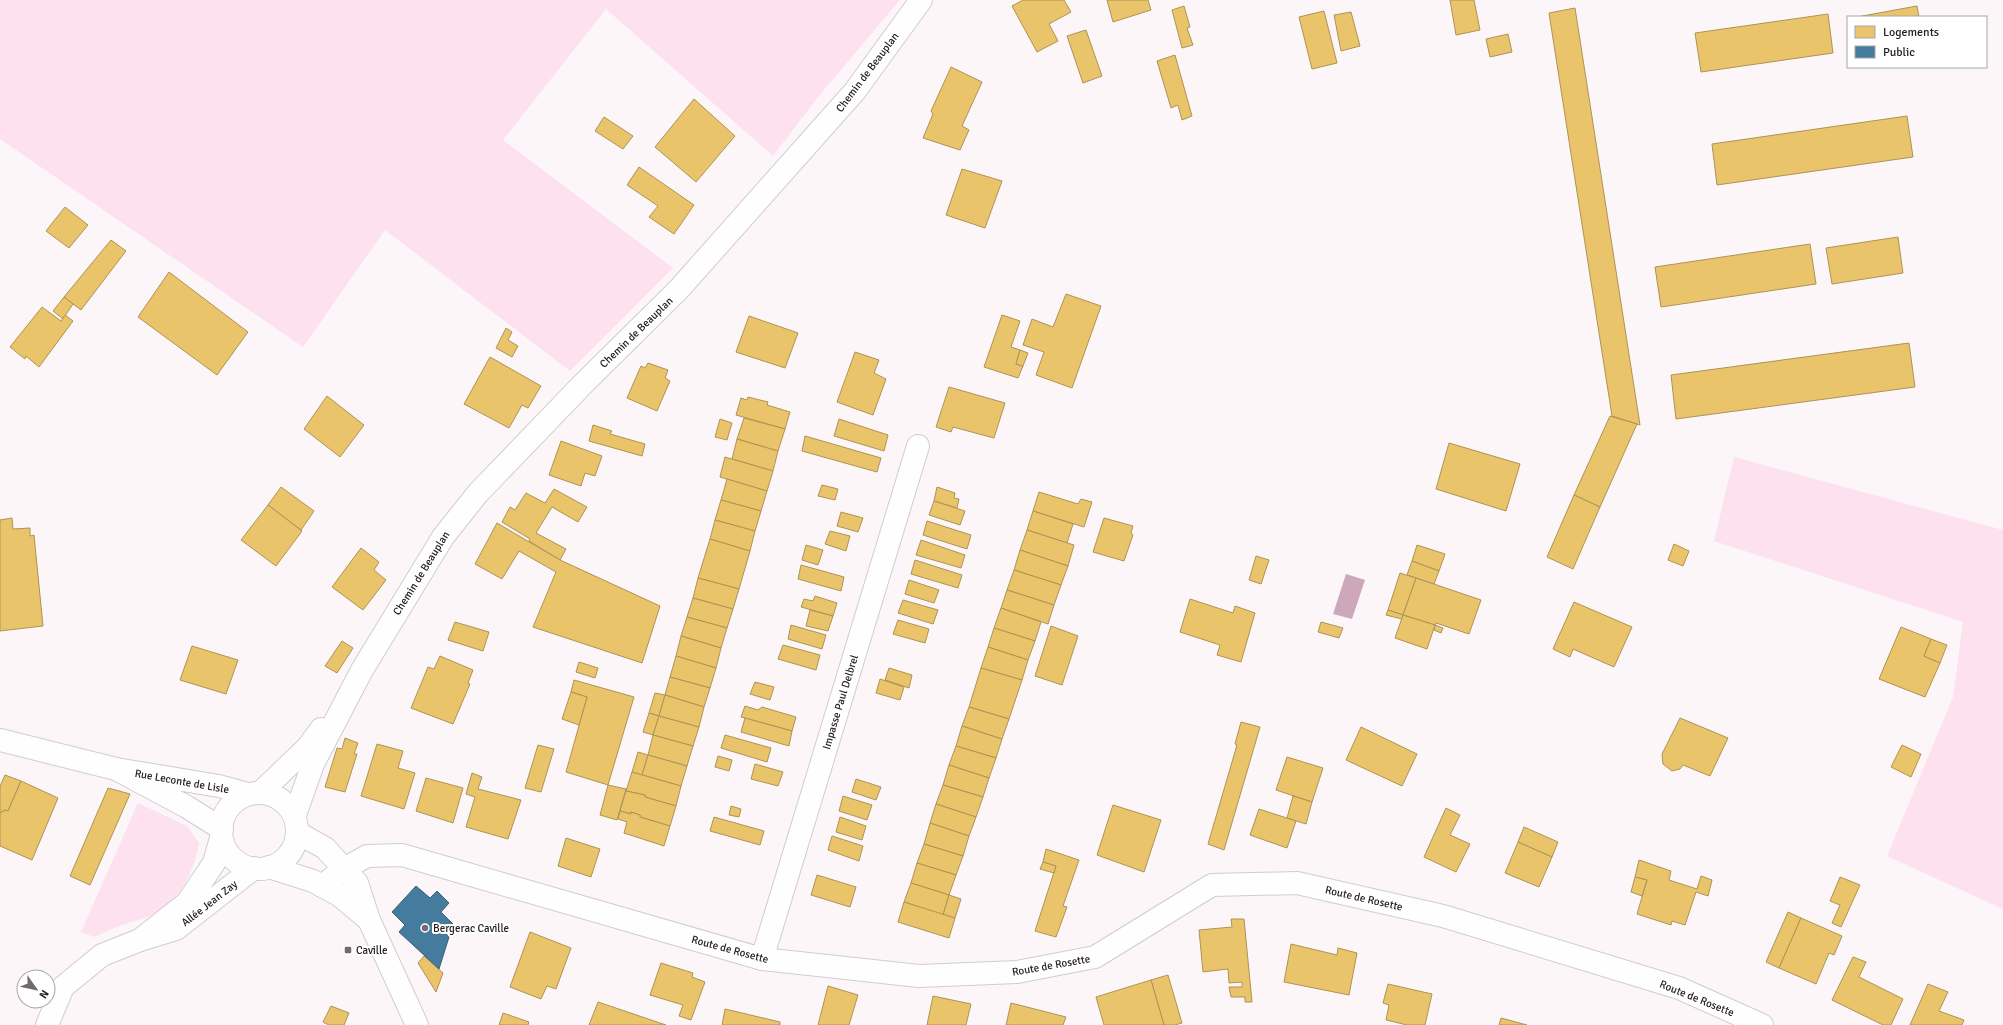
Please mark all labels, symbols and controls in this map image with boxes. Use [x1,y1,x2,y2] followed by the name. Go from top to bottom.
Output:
[1847,16,1987,68] legend
[1883,25,1939,40] text: Logements
[833,30,902,115] street label: Chemin de Beauplan
[1883,45,1915,60] text: Public
[597,294,676,371] street label: Chemin de Beauplan
[390,529,452,618] street label: Chemin de Beauplan
[820,653,861,751] street label: Impasse Paul Delbrel
[134,767,230,796] street label: Rue Leconte de Lisle
[179,877,240,929] street label: Allée Jean Zay
[1324,883,1404,914] street label: Route de Rosette
[433,922,509,935] place label: Bergerac Caville
[420,923,430,933] marker: Bergerac Caville
[690,933,770,966] street label: Route de Rosette
[356,944,388,957] place label: Caville
[343,945,353,955] marker: Caville
[1011,952,1091,979] street label: Route de Rosette
[16,969,56,1009] north arrow
[1658,978,1736,1019] street label: Route de Rosette
[36,987,52,1001] text: N

